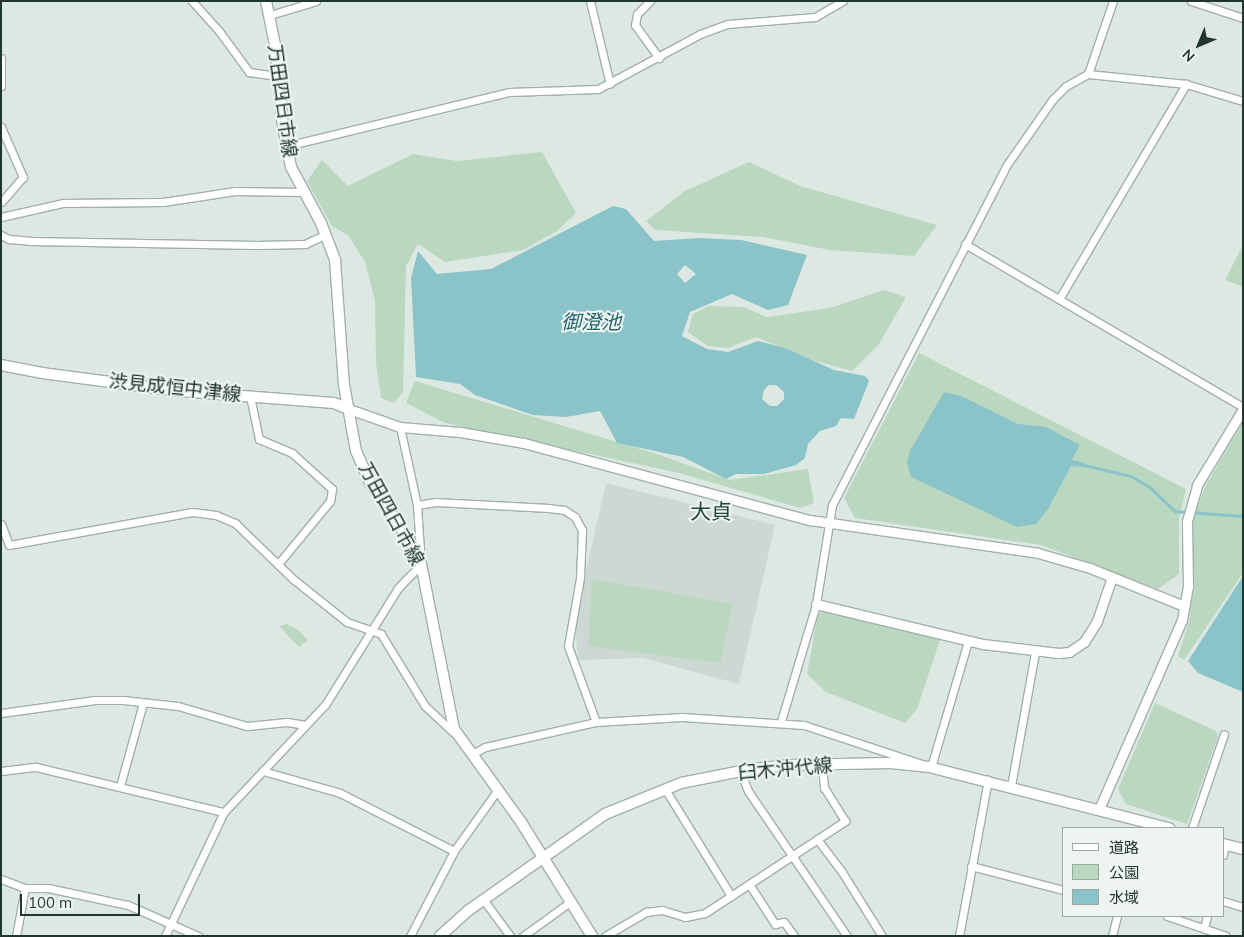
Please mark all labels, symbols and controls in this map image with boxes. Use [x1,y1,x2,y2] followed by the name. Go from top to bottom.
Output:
[1174,20,1224,70] north arrow
[263,43,301,159] street label: 万田四日市線
[1178,46,1199,66] text: N
[561,309,621,333] water label: 御澄池
[108,370,242,406] street label: 渋見成恒中津線
[353,459,429,569] street label: 万田四日市線
[690,498,732,524] district label: 大貞
[737,754,833,784] street label: 臼木沖代線
[1062,827,1224,917] legend
[1109,838,1139,857] text: 道路
[1109,863,1139,882] text: 公園
[22,884,142,916] scale bar
[1109,888,1139,907] text: 水域
[28,893,72,912] text: 100 m

